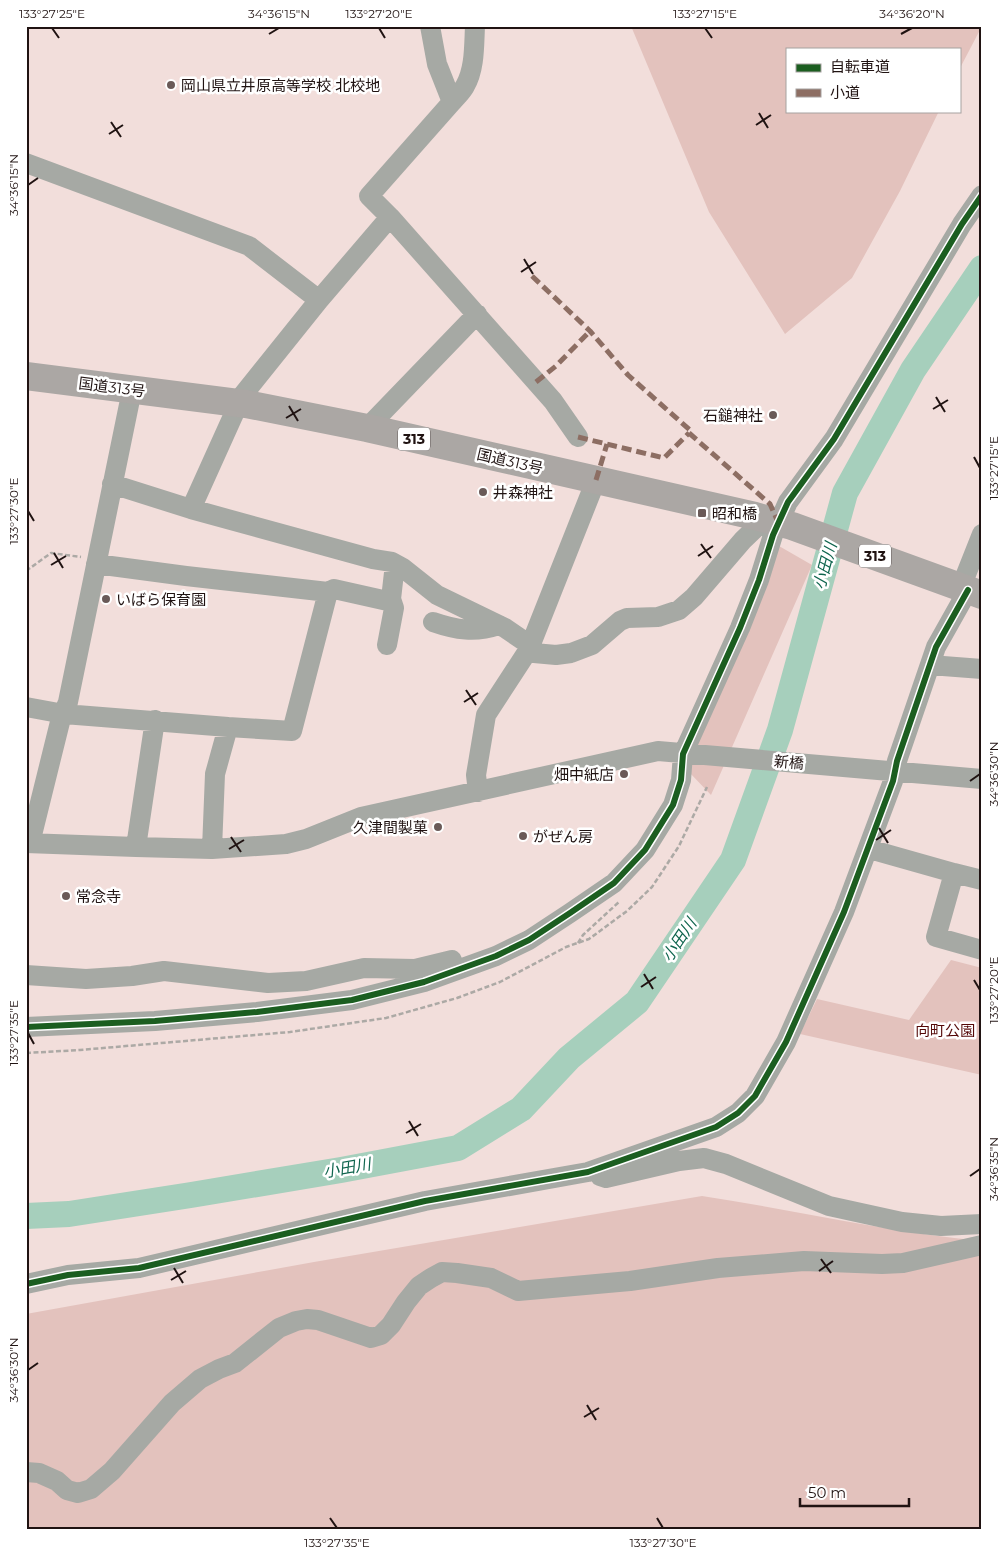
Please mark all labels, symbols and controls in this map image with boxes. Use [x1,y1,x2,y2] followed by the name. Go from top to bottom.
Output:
[19,6,85,21] text: 133°27'25"E
[248,6,310,21] text: 34°36'15"N
[345,6,413,21] text: 133°27'20"E
[673,6,737,21] text: 133°27'15"E
[879,6,945,21] text: 34°36'20"N
[786,48,960,112] legend
[830,57,890,76] text: 自転車道
[181,76,380,95] place label: 岡山県立井原高等学校 北校地
[165,79,177,91] marker: 岡山県立井原高等学校 北校地
[830,83,860,102] text: 小道
[6,154,21,216] text: 34°36'15"N
[77,373,147,401] street label: 国道313号
[703,406,763,425] place label: 石鎚神社
[767,409,779,421] marker: 石鎚神社
[398,428,430,450] road number: 313
[986,436,1001,500] text: 133°27'15"E
[475,444,545,478] street label: 国道313号
[6,477,21,545] text: 133°27'30"E
[493,483,553,502] place label: 井森神社
[477,486,489,498] marker: 井森神社
[712,504,757,523] place label: 昭和橋
[696,507,708,519] marker: 昭和橋
[810,538,841,592] water label: 小田川
[859,544,891,568] road number: 313
[116,590,206,609] place label: いばら保育園
[100,593,112,605] marker: いばら保育園
[986,741,1001,807] text: 34°36'30"N
[773,751,805,773] street label: 新橋
[554,765,614,784] place label: 畑中紙店
[618,768,630,780] marker: 畑中紙店
[353,818,428,837] place label: 久津間製菓
[432,821,444,833] marker: 久津間製菓
[533,827,593,846] place label: がぜん房
[517,830,529,842] marker: がぜん房
[76,887,121,906] place label: 常念寺
[60,890,72,902] marker: 常念寺
[658,913,701,965] water label: 小田川
[986,956,1001,1024] text: 133°27'20"E
[6,1000,21,1066] text: 133°27'35"E
[915,1021,975,1040] park label: 向町公園
[986,1137,1001,1201] text: 34°36'35"N
[322,1154,374,1182] water label: 小田川
[6,1337,21,1403] text: 34°36'30"N
[800,1476,909,1508] scale bar
[808,1483,846,1502] text: 50 m
[304,1535,370,1550] text: 133°27'35"E
[629,1535,697,1550] text: 133°27'30"E

